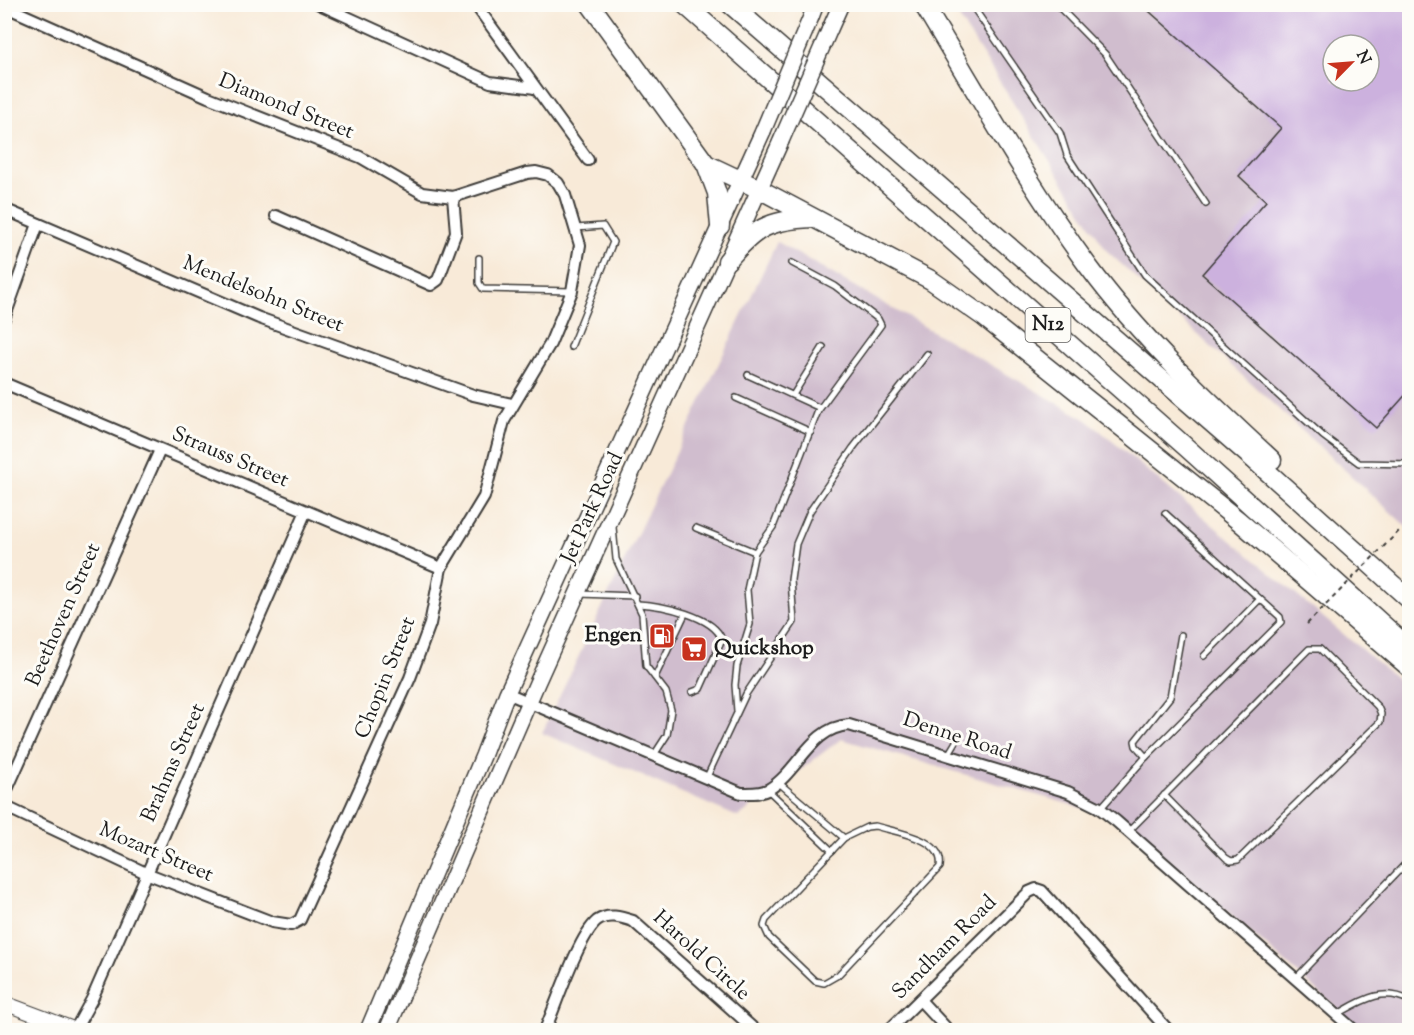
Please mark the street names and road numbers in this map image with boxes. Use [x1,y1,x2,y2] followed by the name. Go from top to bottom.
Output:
[214,66,358,148] street label: Diamond Street
[178,249,348,341] street label: Mendelsohn Street
[1026,308,1070,342] road number: N12
[167,420,293,496] street label: Strauss Street
[554,447,632,569] street label: Jet Park Road
[19,538,109,692] street label: Beethoven Street
[348,613,424,743] street label: Chopin Street
[134,699,214,827] street label: Brahms Street
[899,705,1015,769] street label: Denne Road
[94,815,218,891] street label: Mozart Street
[886,889,1004,1007] street label: Sandham Road
[645,904,757,1008] street label: Harold Circle

